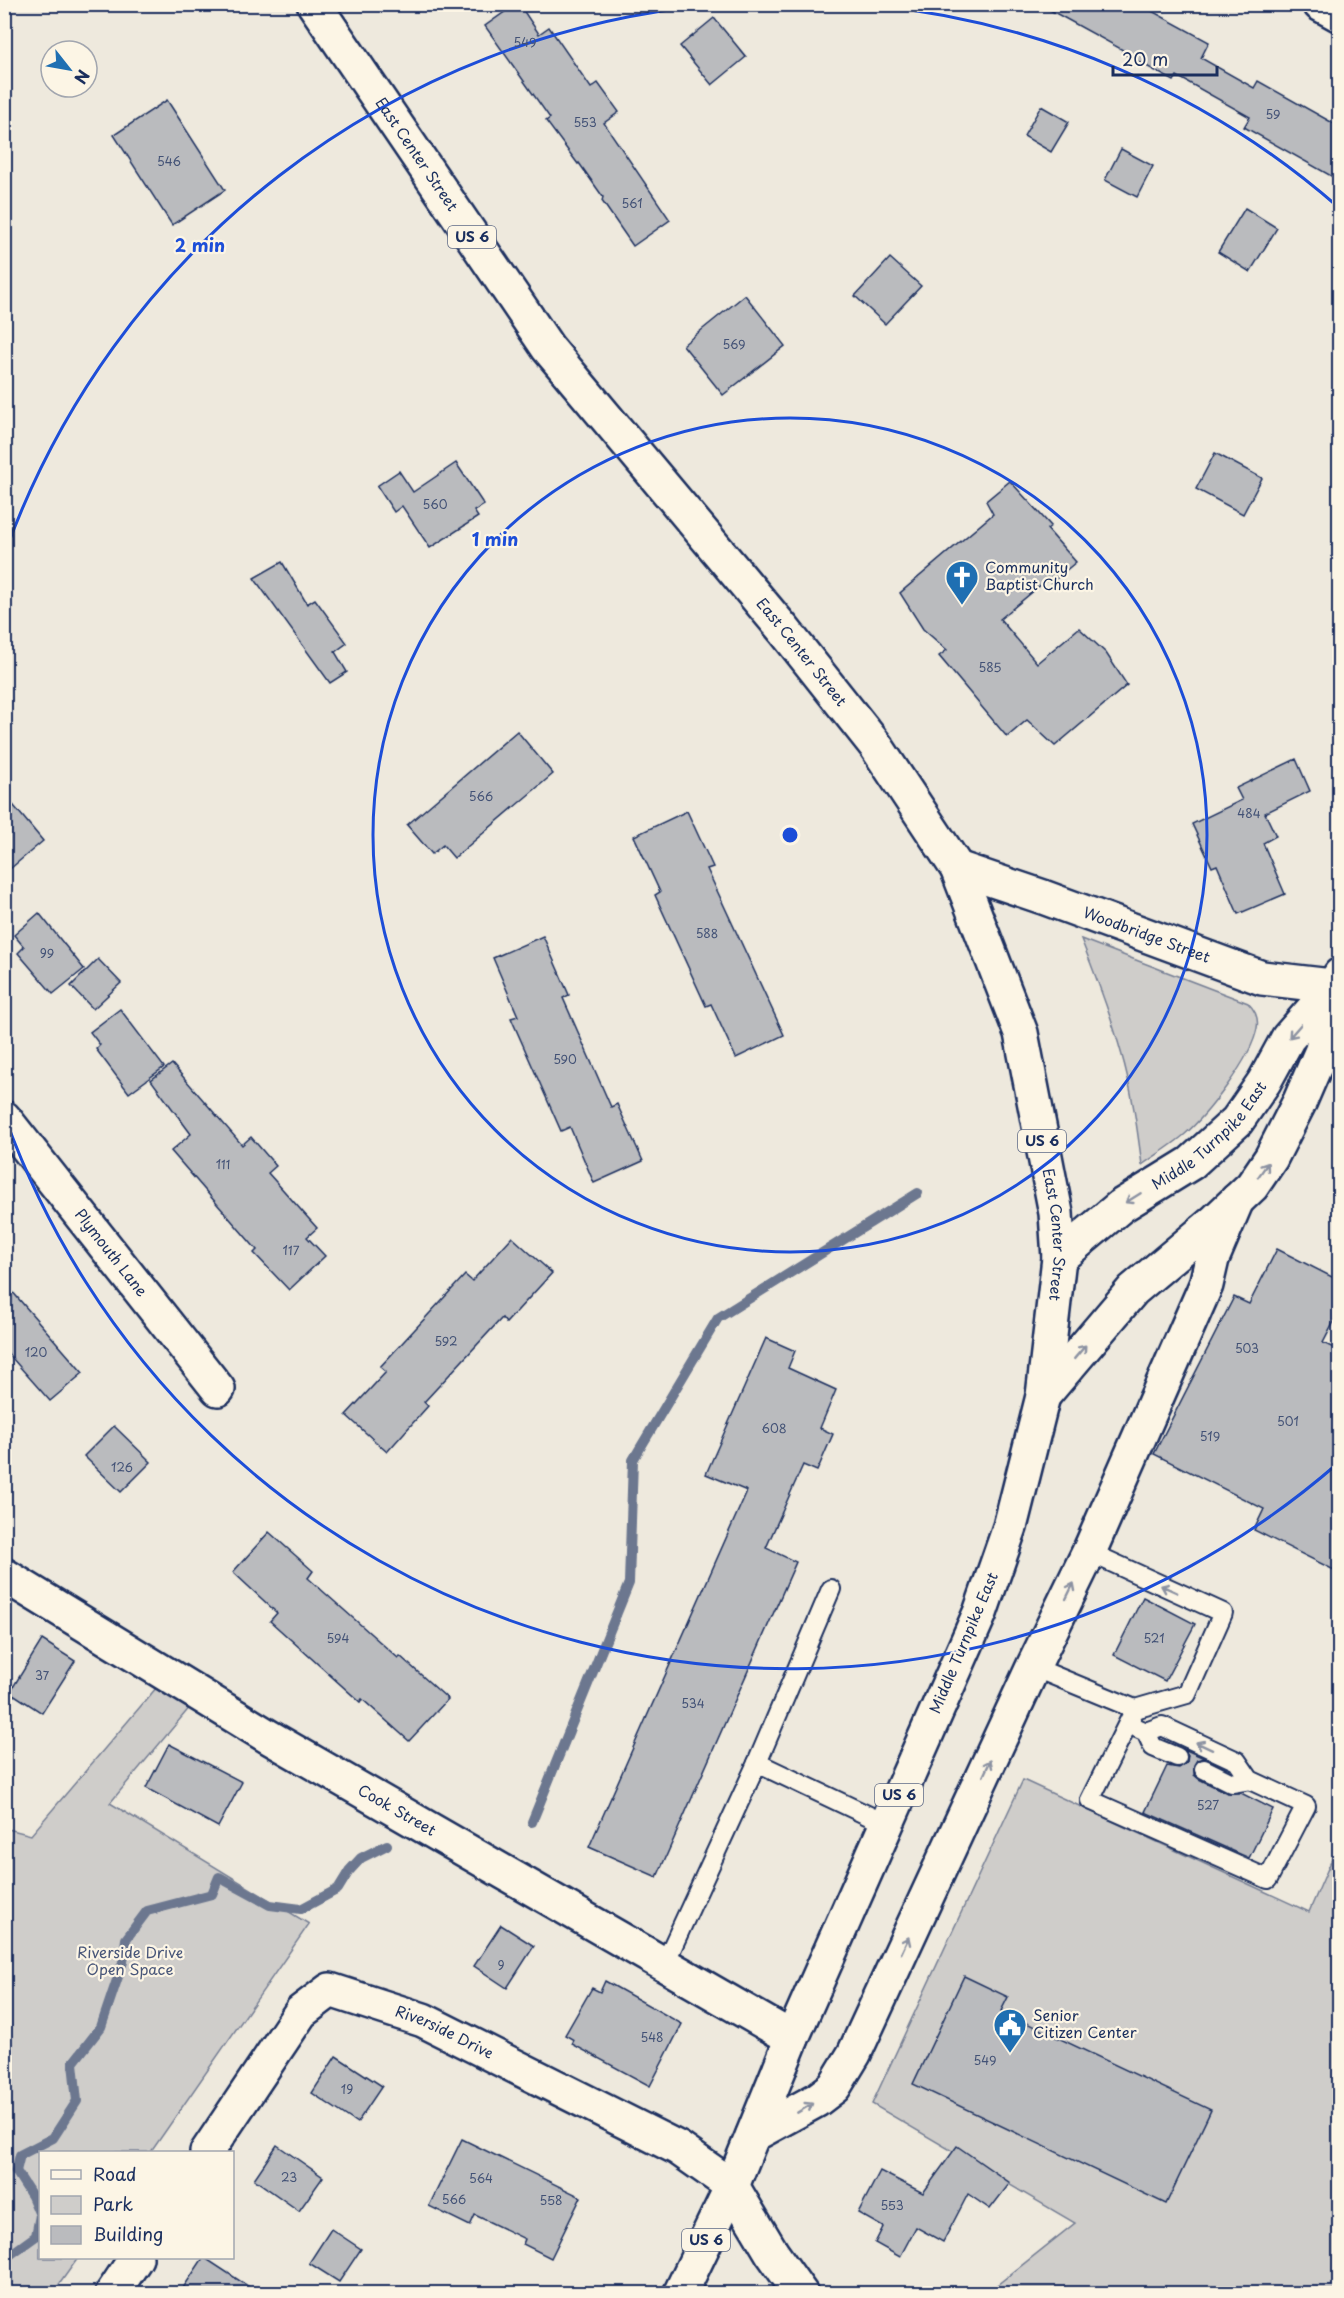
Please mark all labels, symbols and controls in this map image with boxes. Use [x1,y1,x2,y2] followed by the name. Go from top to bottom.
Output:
[514,33,536,51] house number: 549
[39,39,99,99] north arrow
[1113,39,1216,77] scale bar
[1122,45,1168,72] text: 20 m
[69,66,96,89] text: N
[371,92,465,215] street label: East Center Street
[1266,105,1280,123] house number: 59
[573,113,597,131] house number: 553
[157,152,181,170] house number: 546
[621,194,643,212] house number: 561
[448,226,496,248] road number: US 6
[175,231,225,258] text: 2 min
[722,335,746,353] house number: 569
[423,495,448,513] house number: 560
[472,525,518,552] text: 1 min
[985,555,1094,595] place label: Community Baptist Church
[944,559,980,606] church icon: Community Baptist Church
[752,592,853,711] street label: East Center Street
[978,658,1002,676] house number: 585
[469,787,493,805] house number: 566
[1237,804,1261,822] house number: 484
[780,825,800,845] centre of rings
[1080,900,1214,968] street label: Woodbridge Street
[696,924,718,942] house number: 588
[40,944,54,962] house number: 99
[1288,1023,1301,1039] one-way arrow
[553,1050,577,1068] house number: 590
[1147,1076,1271,1195] street label: Middle Turnpike East
[1018,1130,1066,1152] road number: US 6
[216,1155,230,1173] house number: 111
[1257,1163,1269,1179] one-way arrow
[1038,1166,1072,1302] street label: East Center Street
[1125,1193,1142,1205] one-way arrow
[70,1203,154,1301] street label: Plymouth Lane
[283,1241,300,1259] house number: 117
[434,1332,458,1350] house number: 592
[1235,1339,1259,1357] house number: 503
[25,1343,47,1361] house number: 120
[1074,1344,1087,1360] one-way arrow
[1277,1412,1299,1430] house number: 501
[761,1419,787,1437] house number: 608
[1200,1427,1220,1445] house number: 519
[111,1458,133,1476] house number: 126
[922,1568,1003,1717] street label: Middle Turnpike East
[1065,1583,1077,1601] one-way arrow
[1161,1583,1179,1595] one-way arrow
[327,1629,350,1647] house number: 594
[1143,1629,1165,1647] house number: 521
[35,1666,50,1684] house number: 37
[681,1694,705,1712] house number: 534
[1196,1740,1214,1751] one-way arrow
[981,1759,993,1777] one-way arrow
[354,1778,441,1841] street label: Cook Street
[875,1784,923,1806] road number: US 6
[1197,1796,1219,1814] house number: 527
[900,1936,911,1954] one-way arrow
[77,1940,183,1980] park label: Riverside Drive Open Space
[497,1956,505,1974] house number: 9
[392,1999,498,2064] street label: Riverside Drive
[1033,2003,1137,2043] place label: Senior Citizen Center
[992,2007,1028,2054] public building icon: Senior Citizen Center
[640,2028,664,2046] house number: 548
[974,2051,996,2069] house number: 549
[341,2080,353,2098] house number: 19
[796,2101,813,2113] one-way arrow
[39,2151,234,2259] legend
[93,2160,137,2187] text: Road
[281,2168,297,2186] house number: 23
[469,2169,493,2187] house number: 564
[93,2190,133,2217] text: Park
[442,2190,466,2208] house number: 566
[540,2191,562,2209] house number: 558
[880,2196,904,2214] house number: 553
[93,2220,163,2247] text: Building
[682,2229,730,2251] road number: US 6

